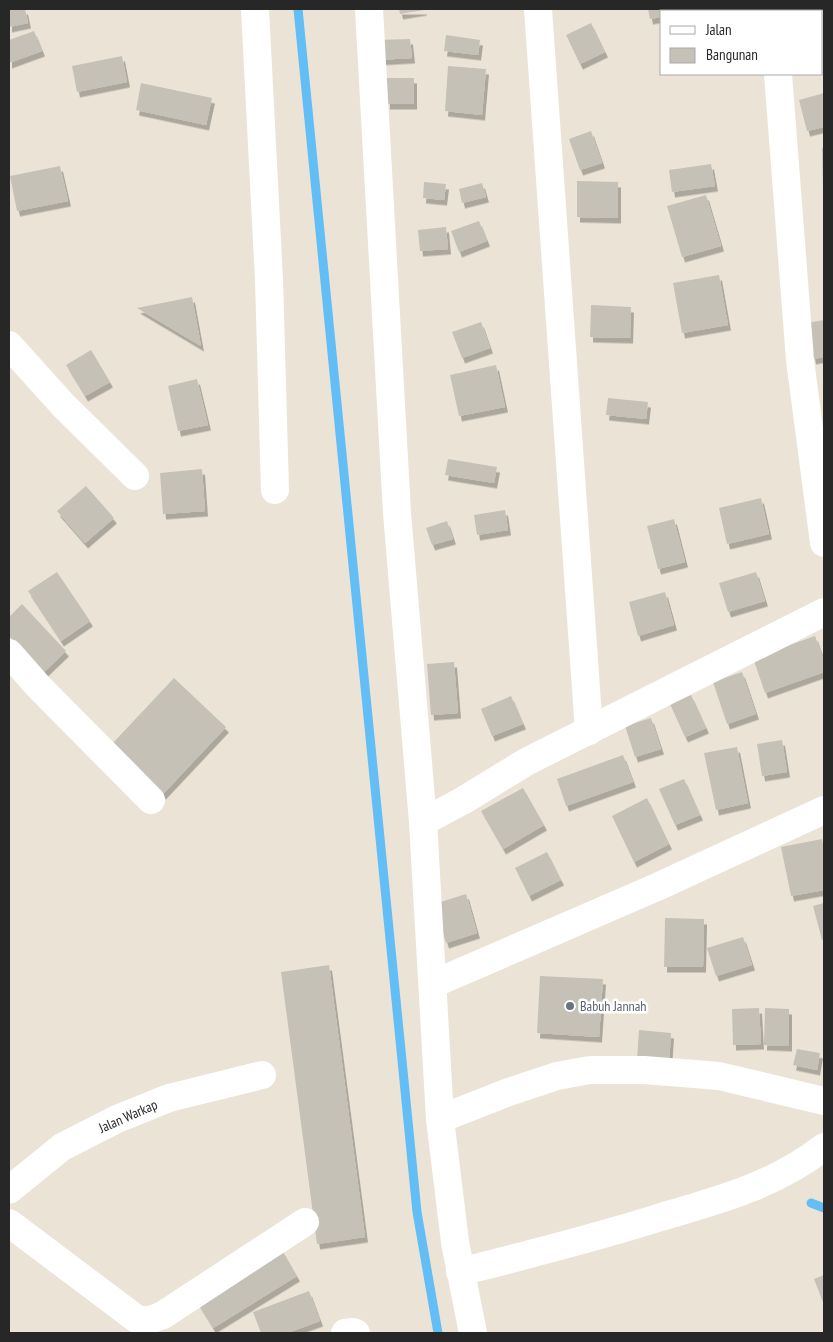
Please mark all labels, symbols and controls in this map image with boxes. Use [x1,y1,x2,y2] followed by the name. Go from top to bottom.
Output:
[660,10,823,75] legend
[705,20,732,39] text: Jalan
[706,45,758,64] text: Bangunan
[580,997,647,1015] place label: Babuh Jannah
[564,1000,576,1012] marker: Babuh Jannah
[95,1095,160,1137] street label: Jalan Warkap

